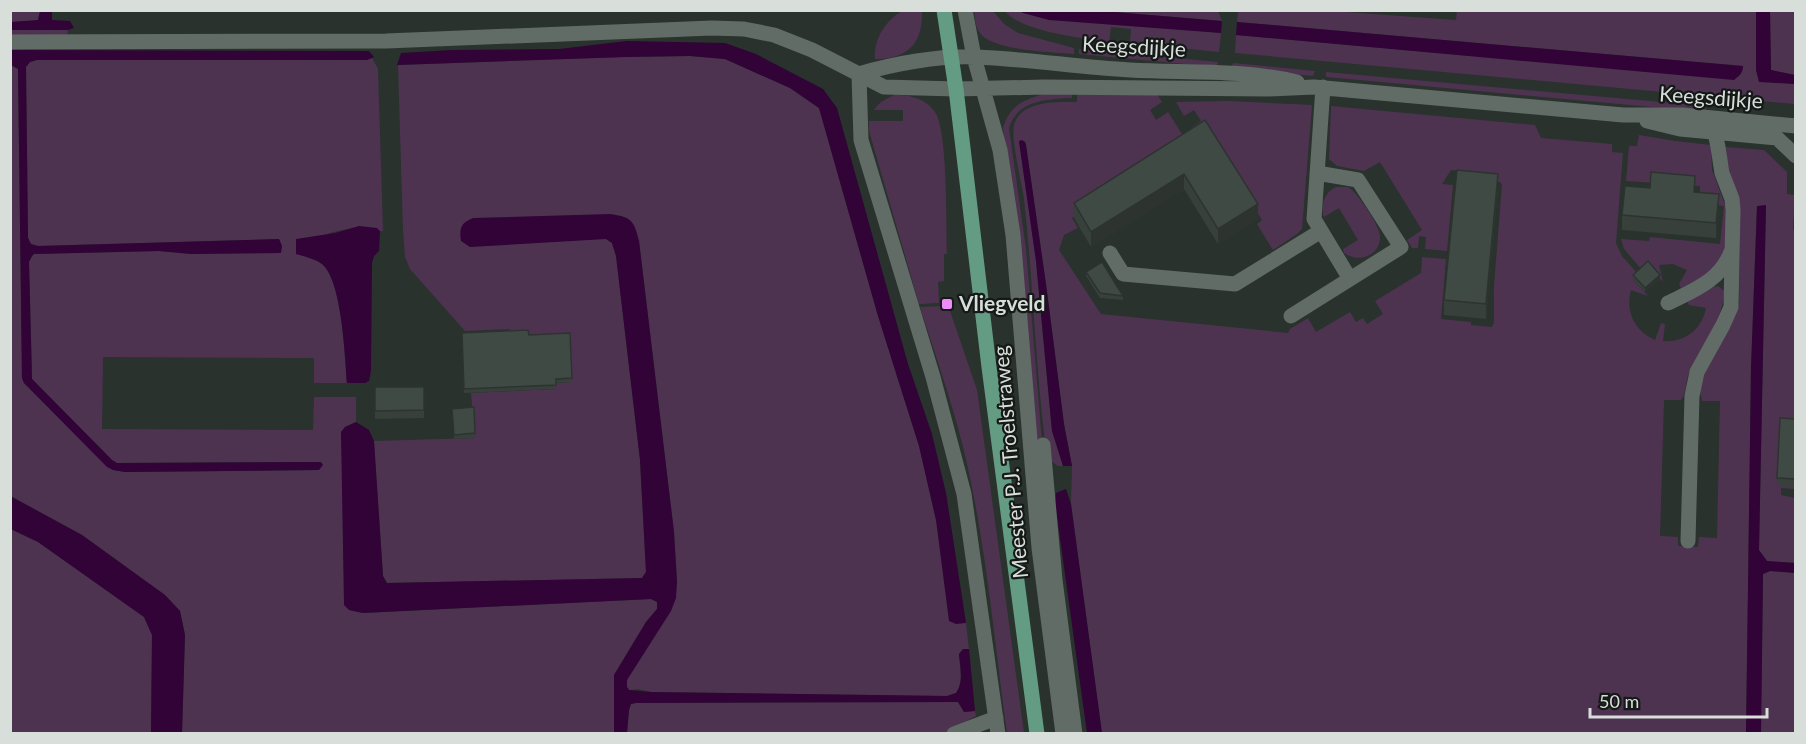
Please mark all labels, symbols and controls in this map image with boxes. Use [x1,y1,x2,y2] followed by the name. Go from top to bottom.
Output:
[1082,30,1187,61] street label: Keegsdijkje
[1658,80,1764,113] street label: Keegsdijkje
[958,290,1046,315] place label: Vliegveld
[940,297,954,311] marker: Vliegveld
[987,345,1032,580] street label: Meester P.J. Troelstraweg
[1590,681,1767,719] scale bar
[1599,690,1639,712] text: 50 m

